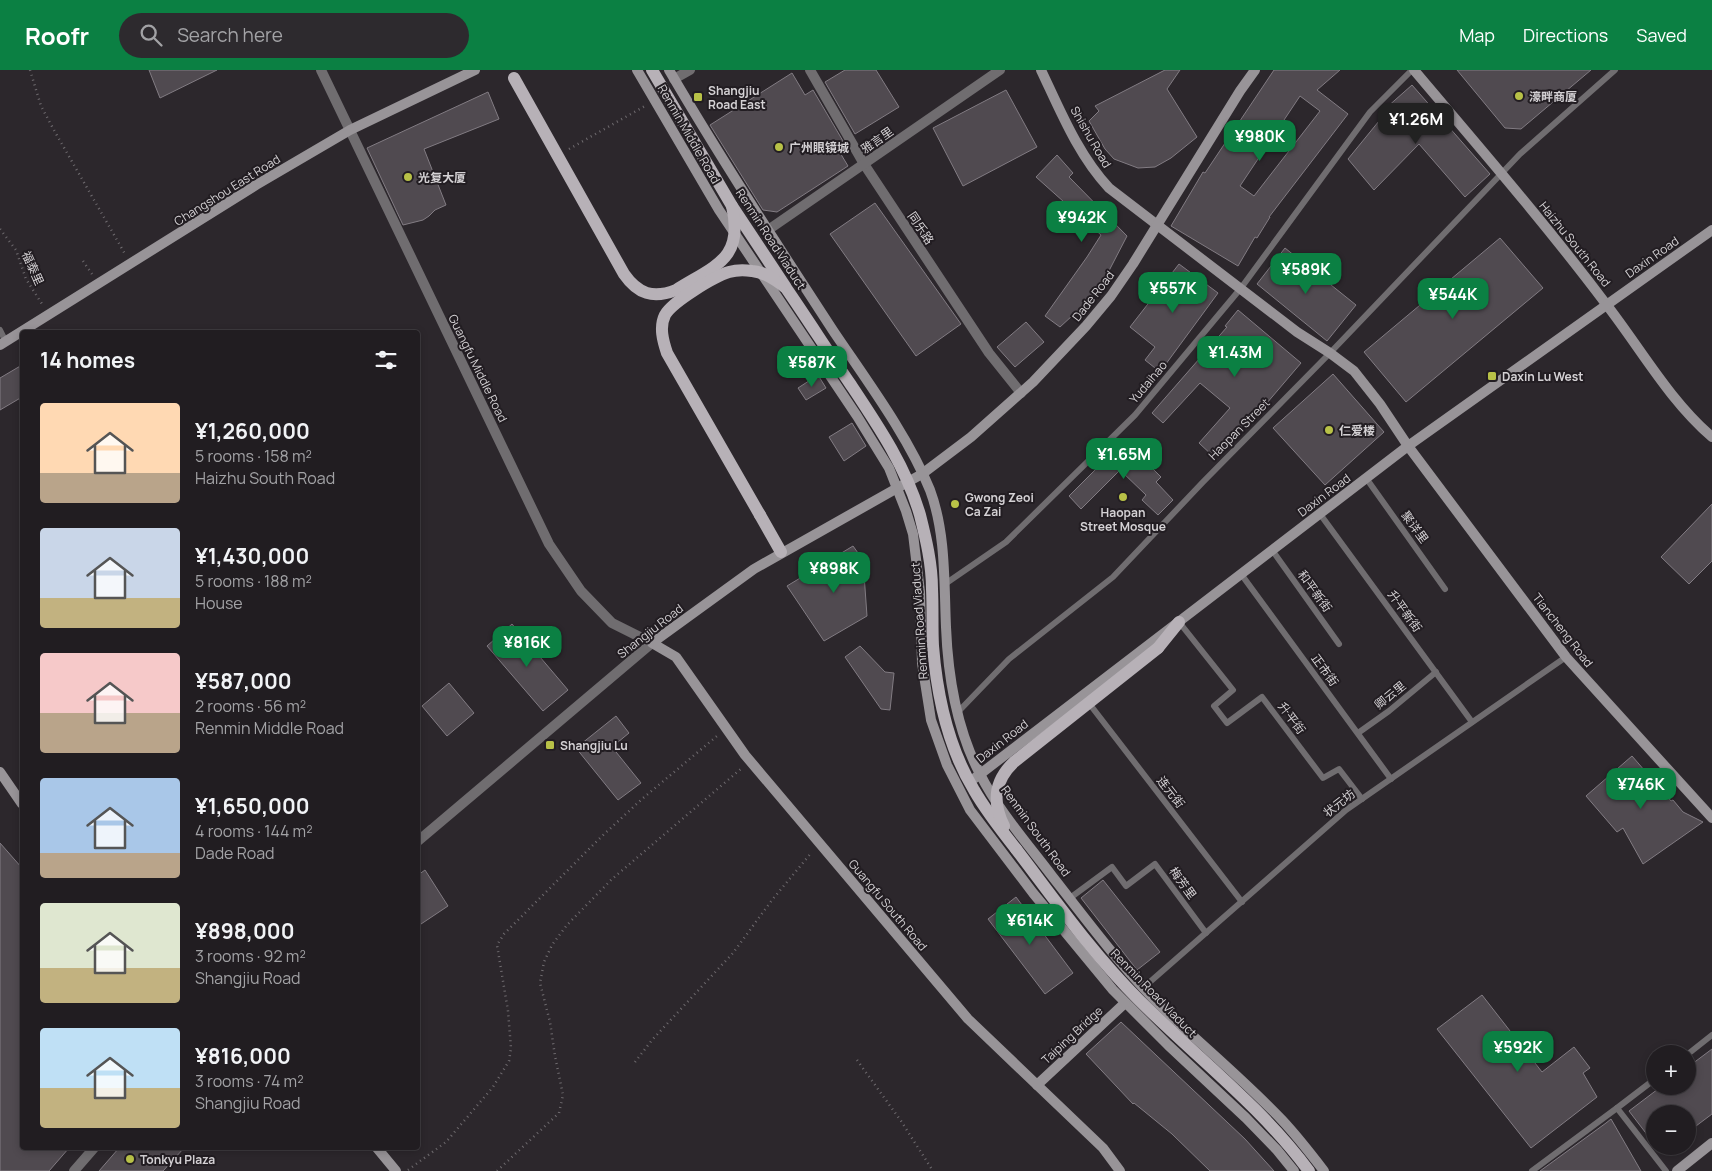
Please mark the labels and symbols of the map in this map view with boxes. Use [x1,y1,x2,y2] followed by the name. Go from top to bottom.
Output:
[654,81,724,187] street label: Renmin Middle Road
[708,82,766,113] place label: Shangjiu Road East
[1529,88,1577,105] place label: 濠畔商厦
[1513,90,1525,102] marker: 濠畔商厦
[692,91,704,103] marker: Shangjiu Road East
[1375,102,1457,145] pin: ¥1.26M
[1066,103,1116,171] street label: Shishu Road
[1225,119,1295,162] pin: ¥980K
[857,123,897,157] street label: 雅言里
[789,139,849,156] place label: 广州眼镜城
[773,141,785,153] marker: 广州眼镜城
[171,150,283,230] street label: Changshou East Road
[418,169,466,186] place label: 光复大厦
[402,171,414,183] marker: 光复大厦
[732,185,810,293] street label: Renmin Road Viaduct
[1535,198,1615,290] street label: Haizhu South Road
[1047,200,1117,243] pin: ¥942K
[904,208,938,248] street label: 同乐路
[1622,232,1682,282] street label: Daxin Road
[18,248,48,288] street label: 福泰里
[1271,252,1341,295] pin: ¥589K
[1068,267,1118,325] street label: Dade Road
[1138,272,1208,314] pin: ¥557K
[1418,278,1488,320] pin: ¥544K
[444,311,512,425] street label: Guangfu Middle Road
[1194,336,1276,378] pin: ¥1.43M
[777,346,847,388] pin: ¥587K
[1125,357,1171,407] street label: Yudaihao
[1502,368,1583,385] place label: Daxin Lu West
[1486,370,1498,382] marker: Daxin Lu West
[1205,394,1274,463] street label: Haopan Street
[1339,422,1375,439] place label: 仁爱楼
[1323,424,1335,436] marker: 仁爱楼
[1083,438,1165,480] pin: ¥1.65M
[1294,470,1354,520] street label: Daxin Road
[965,489,1034,520] place label: Gwong Zeoi Ca Zai
[1117,491,1129,503] marker: Haopan Street Mosque
[949,498,961,510] marker: Gwong Zeoi Ca Zai
[1080,504,1166,535] place label: Haopan Street Mosque
[1398,507,1432,547] street label: 聚详里
[799,552,869,594] pin: ¥898K
[906,562,932,680] street label: Renmin Road Viaduct
[1294,567,1336,615] street label: 和平新街
[1384,587,1426,635] street label: 升平新街
[1529,590,1597,670] street label: Tiancheng Road
[614,600,686,662] street label: Shangjiu Road
[492,626,562,668] pin: ¥816K
[1308,650,1342,690] street label: 正市街
[1371,677,1409,713] street label: 卿云里
[1274,699,1310,737] street label: 升平街
[972,715,1032,767] street label: Daxin Road
[560,737,628,754] place label: Shangjiu Lu
[544,739,556,751] marker: Shangjiu Lu
[1606,768,1676,810] pin: ¥746K
[1153,773,1189,811] street label: 连元街
[997,782,1075,880] street label: Renmin South Road
[1320,785,1358,821] street label: 状元坊
[845,856,931,954] street label: Guangfu South Road
[1166,863,1200,903] street label: 梅芳里
[995,904,1065,946] pin: ¥614K
[1107,945,1201,1041] street label: Renmin Road Viaduct
[1038,1002,1106,1068] street label: Taiping Bridge
[1483,1030,1553,1073] pin: ¥592K
[140,1151,215,1168] place label: Tonkyu Plaza
[124,1153,136,1165] marker: Tonkyu Plaza

